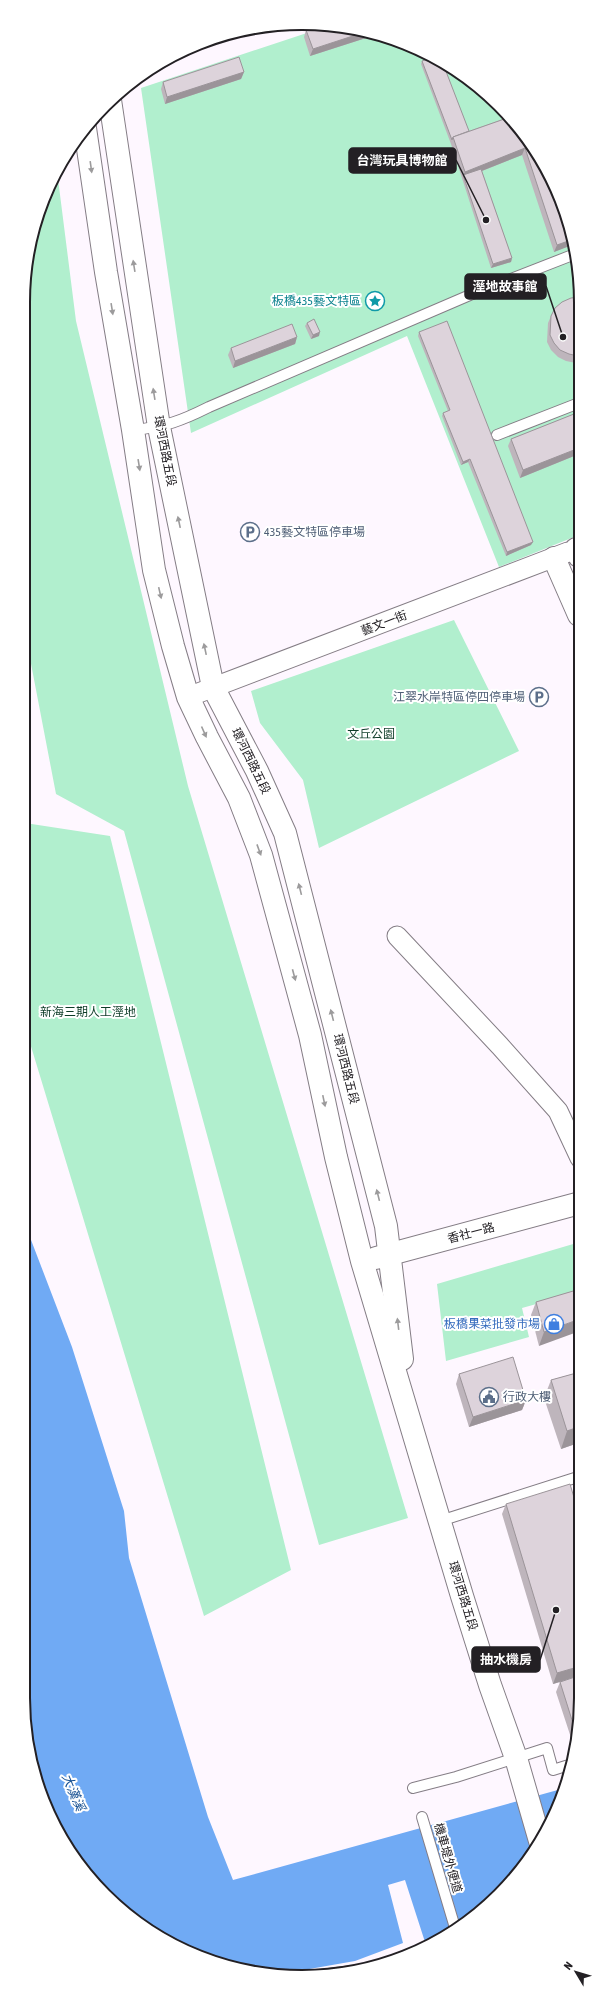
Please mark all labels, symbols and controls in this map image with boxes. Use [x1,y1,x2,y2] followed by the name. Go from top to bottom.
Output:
[349,148,456,173] callout: 台灣玩具博物館
[356,153,448,168] text: 台灣玩具博物館
[88,161,94,173] one-way arrow
[131,260,137,272] one-way arrow
[465,274,546,299] callout: 溼地故事館
[472,279,538,294] text: 溼地故事館
[364,290,386,312] place icon: 板橋435藝文特區
[272,294,361,308] place label: 板橋435藝文特區
[109,303,115,315] one-way arrow
[151,388,157,400] one-way arrow
[151,414,179,488] street label: 環河西路五段
[136,459,142,471] one-way arrow
[175,516,181,528] one-way arrow
[239,521,261,543] parking icon: 435藝文特區停車場
[264,525,365,539] place label: 435藝文特區停車場
[157,587,163,599] one-way arrow
[359,608,409,638] street label: 藝文一街
[202,643,208,655] one-way arrow
[528,686,550,708] parking icon: 江翠水岸特區停四停車場
[393,690,525,704] place label: 江翠水岸特區停四停車場
[201,726,207,738] one-way arrow
[229,726,273,796] street label: 環河西路五段
[347,727,395,741] park label: 文丘公園
[256,844,262,856] one-way arrow
[296,883,302,896] one-way arrow
[291,969,297,981] one-way arrow
[40,1005,136,1019] park label: 新海三期人工溼地
[329,1009,335,1021] one-way arrow
[330,1032,362,1106] street label: 環河西路五段
[321,1095,327,1108] one-way arrow
[375,1189,381,1201] one-way arrow
[446,1220,496,1246] street label: 香社一路
[543,1313,565,1335] shop icon: 板橋果菜批發市場
[444,1317,540,1331] place label: 板橋果菜批發市場
[395,1318,401,1330] one-way arrow
[478,1386,500,1408] public building icon: 行政大樓
[503,1390,551,1404] place label: 行政大樓
[446,1560,480,1632] street label: 環河西路五段
[472,1647,540,1672] callout: 抽水機房
[480,1652,532,1667] text: 抽水機房
[59,1771,89,1815] water label: 大漢溪
[431,1821,465,1895] street label: 機車堤外便道
[556,1952,596,1992] north arrow
[561,1960,575,1972] text: N

